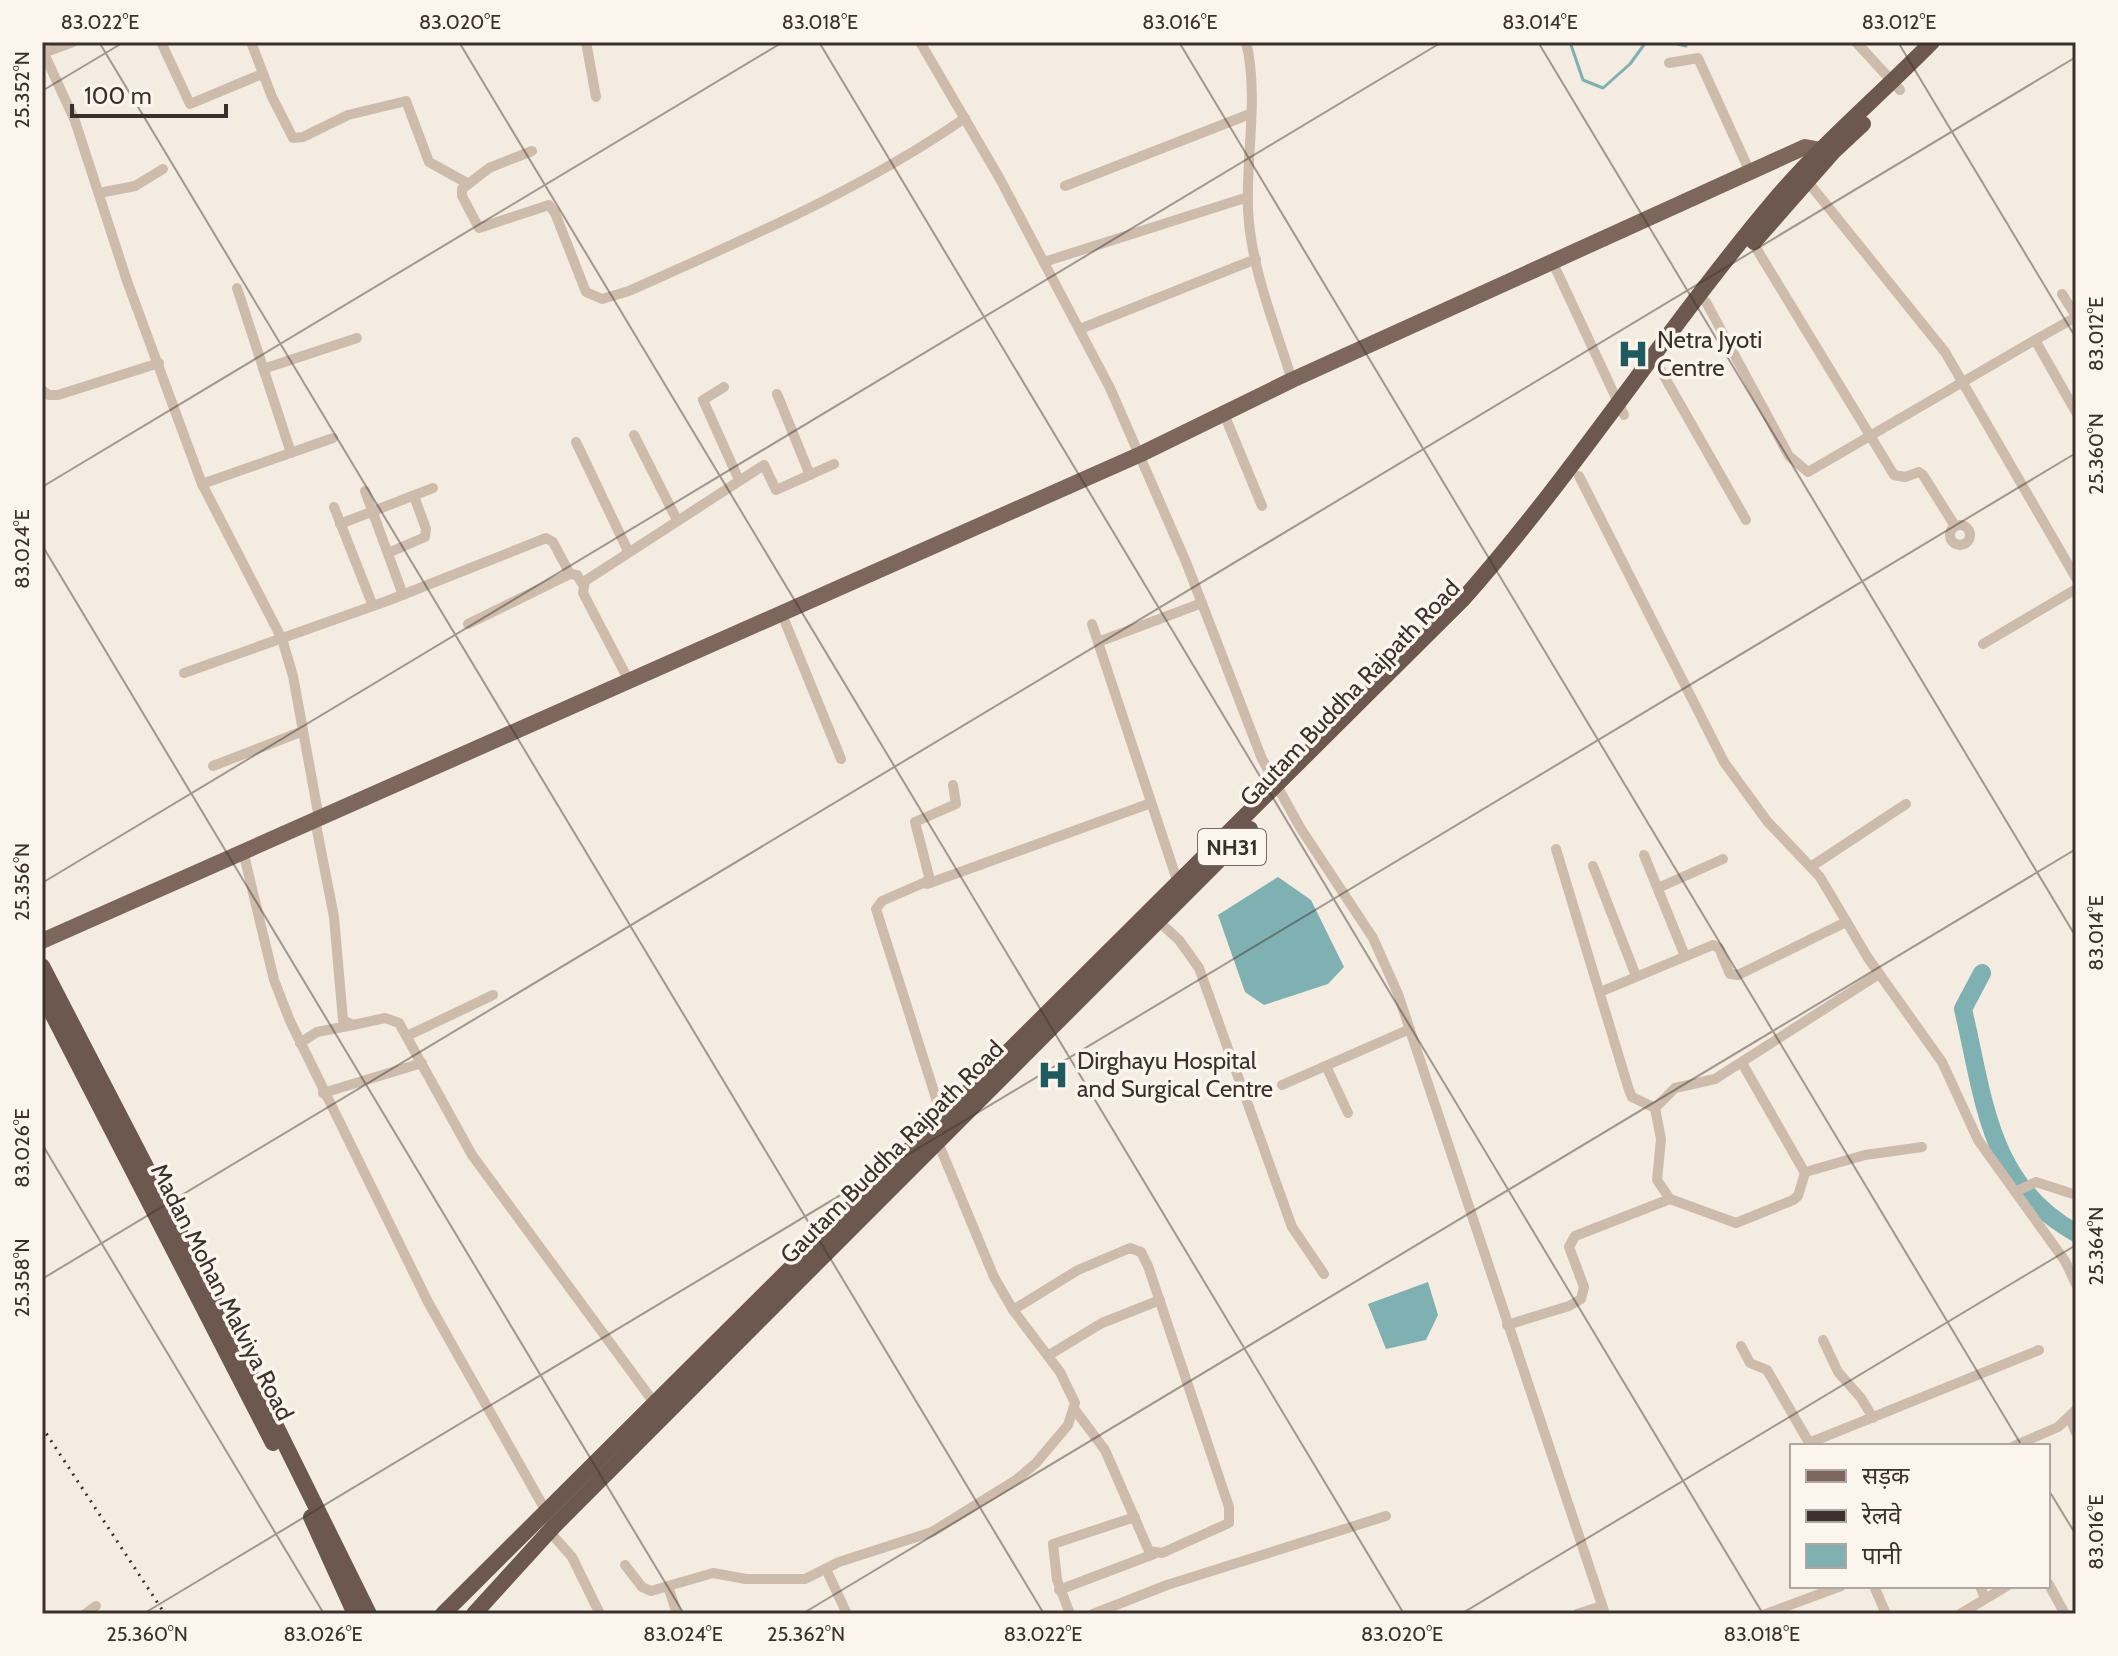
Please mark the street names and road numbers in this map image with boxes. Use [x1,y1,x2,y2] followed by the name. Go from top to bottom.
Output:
[1234,573,1466,812] street label: Gautam Buddha Rajpath Road
[1198,829,1266,865] road number: NH31
[774,1034,1009,1269] street label: Gautam Buddha Rajpath Road
[145,1158,300,1425] street label: Madan Mohan Malviya Road

